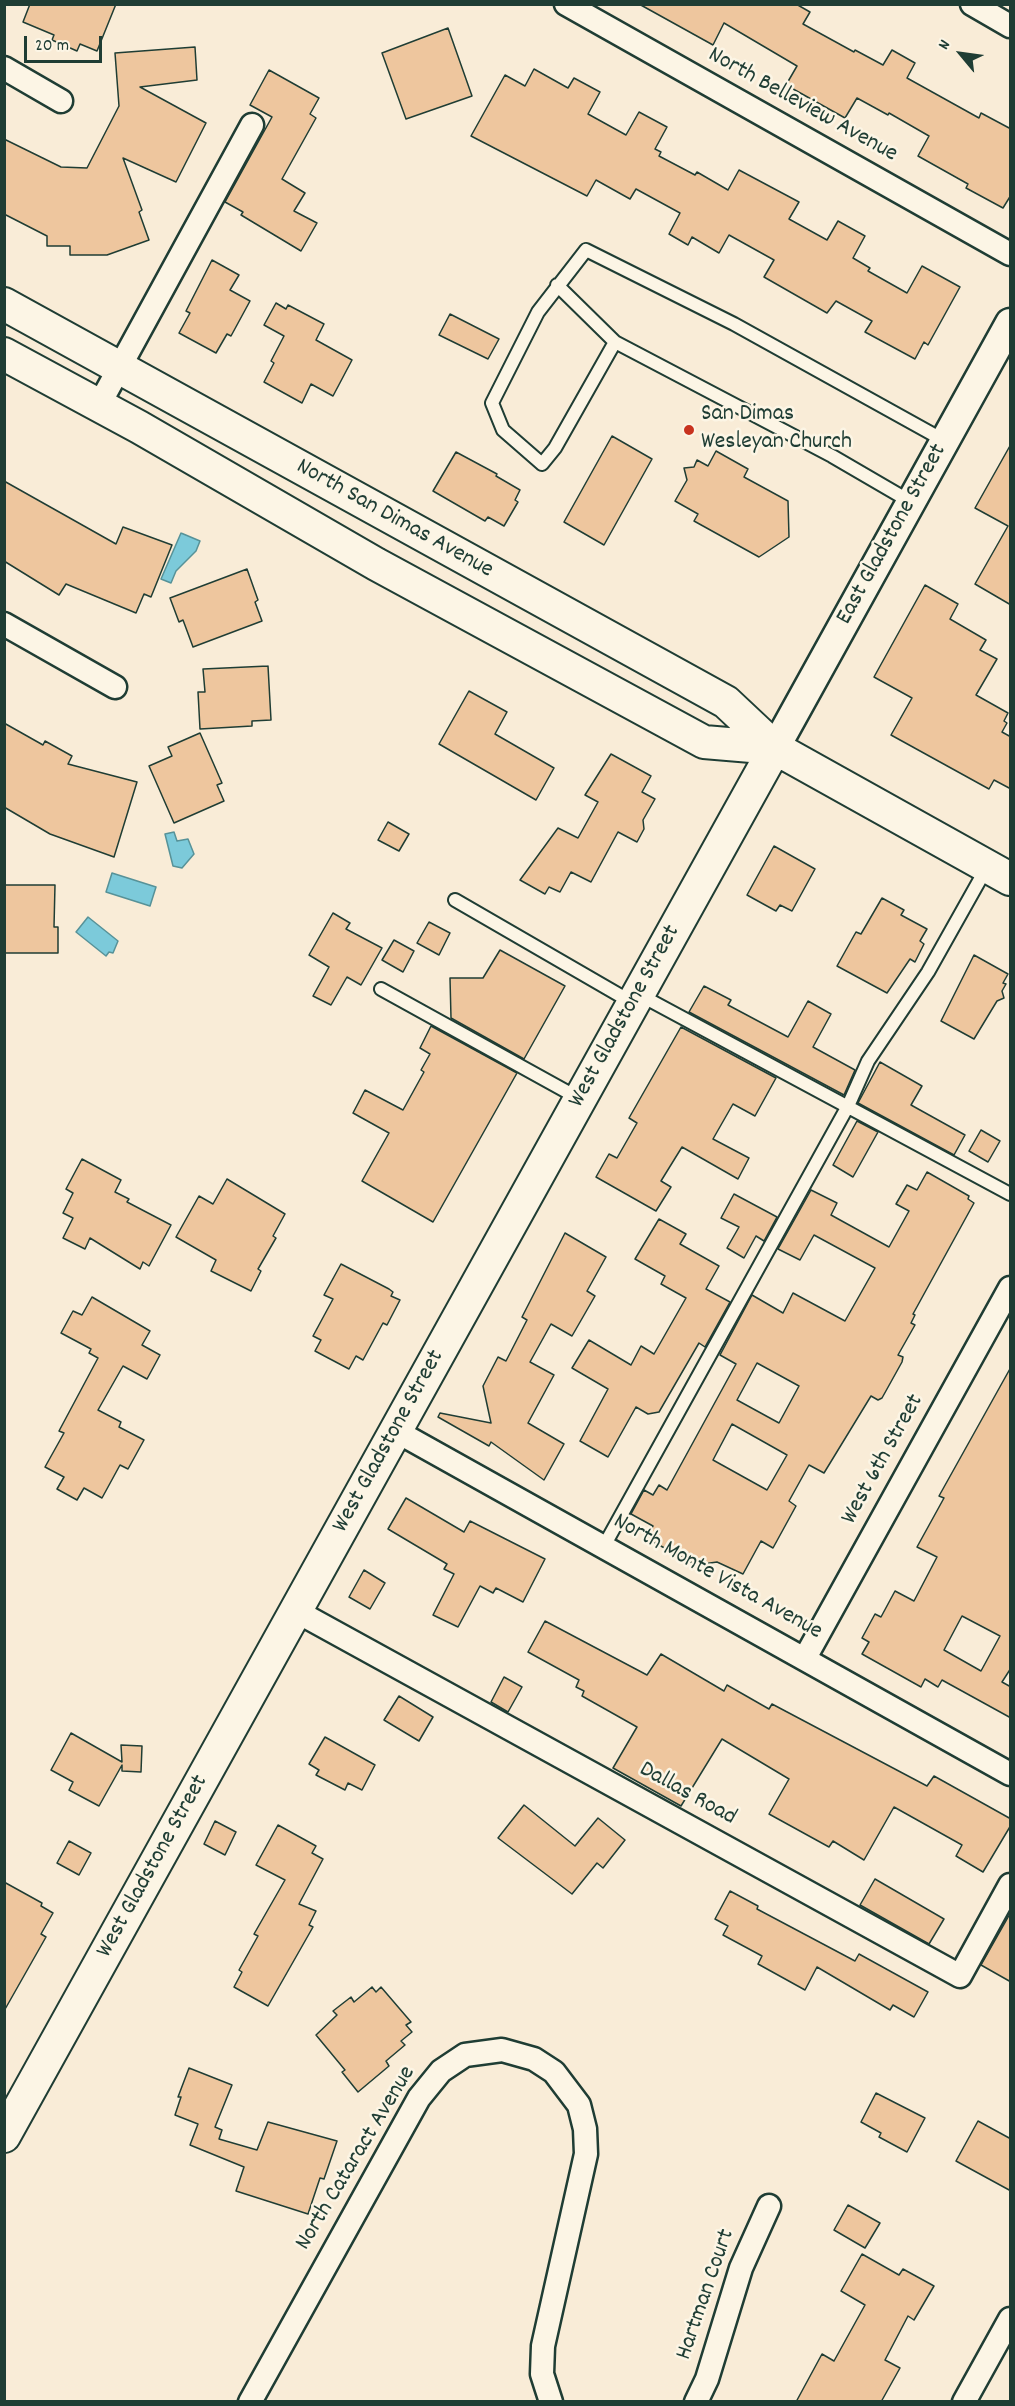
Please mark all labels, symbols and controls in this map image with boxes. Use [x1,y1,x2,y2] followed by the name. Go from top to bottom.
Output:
[27,24,105,62] scale bar
[931,24,991,84] north arrow
[35,34,69,59] text: 20 m
[933,36,957,54] text: N
[702,42,902,170] street label: North Belleview Avenue
[701,402,852,458] place label: San Dimas Wesleyan Church
[682,423,696,437] marker: San Dimas Wesleyan Church
[831,440,955,630] street label: East Gladstone Street
[290,454,498,586] street label: North San Dimas Avenue
[564,921,688,1113] street label: West Gladstone Street
[328,1346,452,1538] street label: West Gladstone Street
[836,1390,932,1530] street label: West 6th Street
[607,1508,827,1648] street label: North Monte Vista Avenue
[633,1757,741,1833] street label: Dallas Road
[92,1771,216,1963] street label: West Gladstone Street
[291,2062,423,2256] street label: North Cataract Avenue
[671,2226,743,2364] street label: Hartman Court

